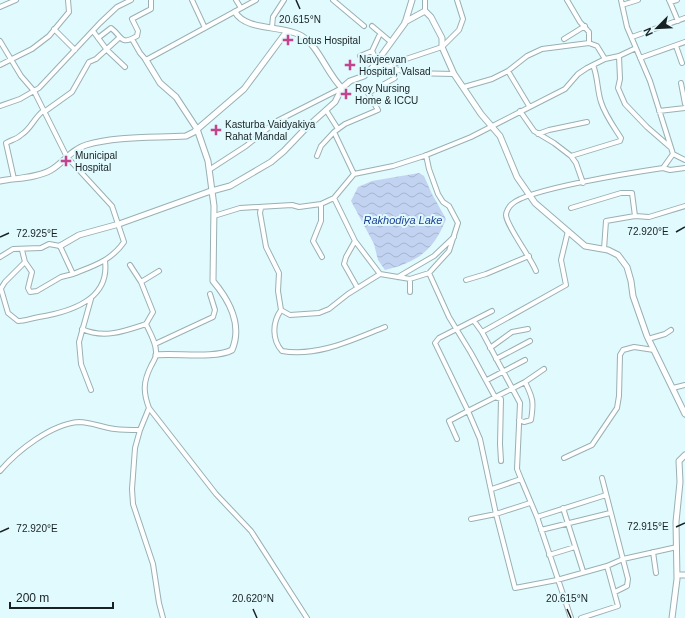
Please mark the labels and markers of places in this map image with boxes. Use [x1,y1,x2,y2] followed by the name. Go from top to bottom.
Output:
[282,34,294,46] marker: Lotus Hospital
[297,35,360,46] place label: Lotus Hospital
[359,54,431,77] place label: Navjeevan Hospital, Valsad
[344,59,356,71] marker: Navjeevan Hospital, Valsad
[355,83,418,106] place label: Roy Nursing Home & ICCU
[340,88,352,100] marker: Roy Nursing Home & ICCU
[225,119,316,142] place label: Kasturba Vaidyakiya Rahat Mandal
[210,124,222,136] marker: Kasturba Vaidyakiya Rahat Mandal
[75,150,117,173] place label: Municipal Hospital
[60,155,72,167] marker: Municipal Hospital

